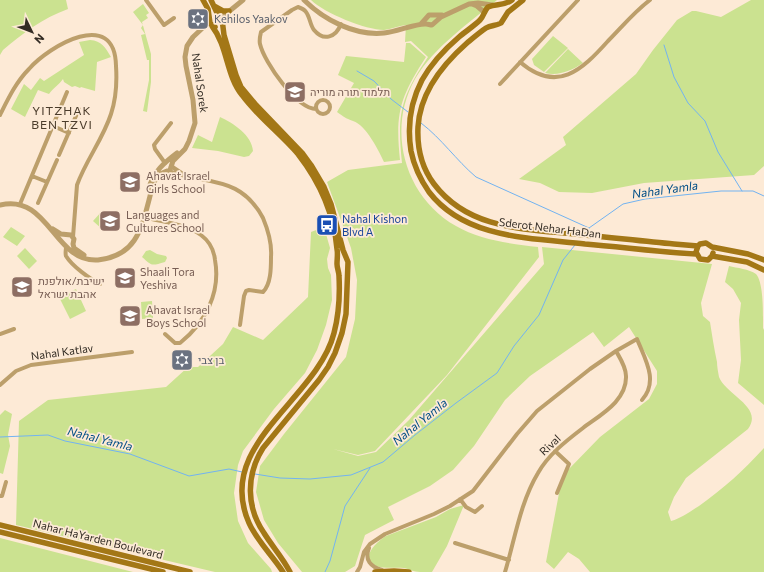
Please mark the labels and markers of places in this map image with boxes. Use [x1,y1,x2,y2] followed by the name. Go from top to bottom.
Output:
[185,6,211,32] synagogue icon: Kehilos Yaakov
[214,12,288,25] place label: Kehilos Yaakov
[282,79,308,105] school or university icon: תלמוד תורה מוריה
[310,85,390,98] place label: תלמוד תורה מוריה
[117,169,143,195] school or university icon: Ahavat Israel Girls School
[146,169,210,195] place label: Ahavat Israel Girls School
[97,208,123,234] school or university icon: Languages and Cultures School
[126,208,204,234] place label: Languages and Cultures School
[314,212,340,238] bus stop icon: Nahal Kishon Blvd A
[342,212,407,238] place label: Nahal Kishon Blvd A
[112,265,138,291] school or university icon: Shaali Tora Yeshiva
[140,265,195,291] place label: Shaali Tora Yeshiva
[9,274,35,300] school or university icon: ישיבת/אולפנת אהבת ישראל
[38,274,105,300] place label: ישיבת/אולפנת אהבת ישראל
[117,303,143,329] school or university icon: Ahavat Israel Boys School
[146,303,210,329] place label: Ahavat Israel Boys School
[169,347,195,373] synagogue icon: בן צבי
[198,353,224,366] place label: בן צבי

